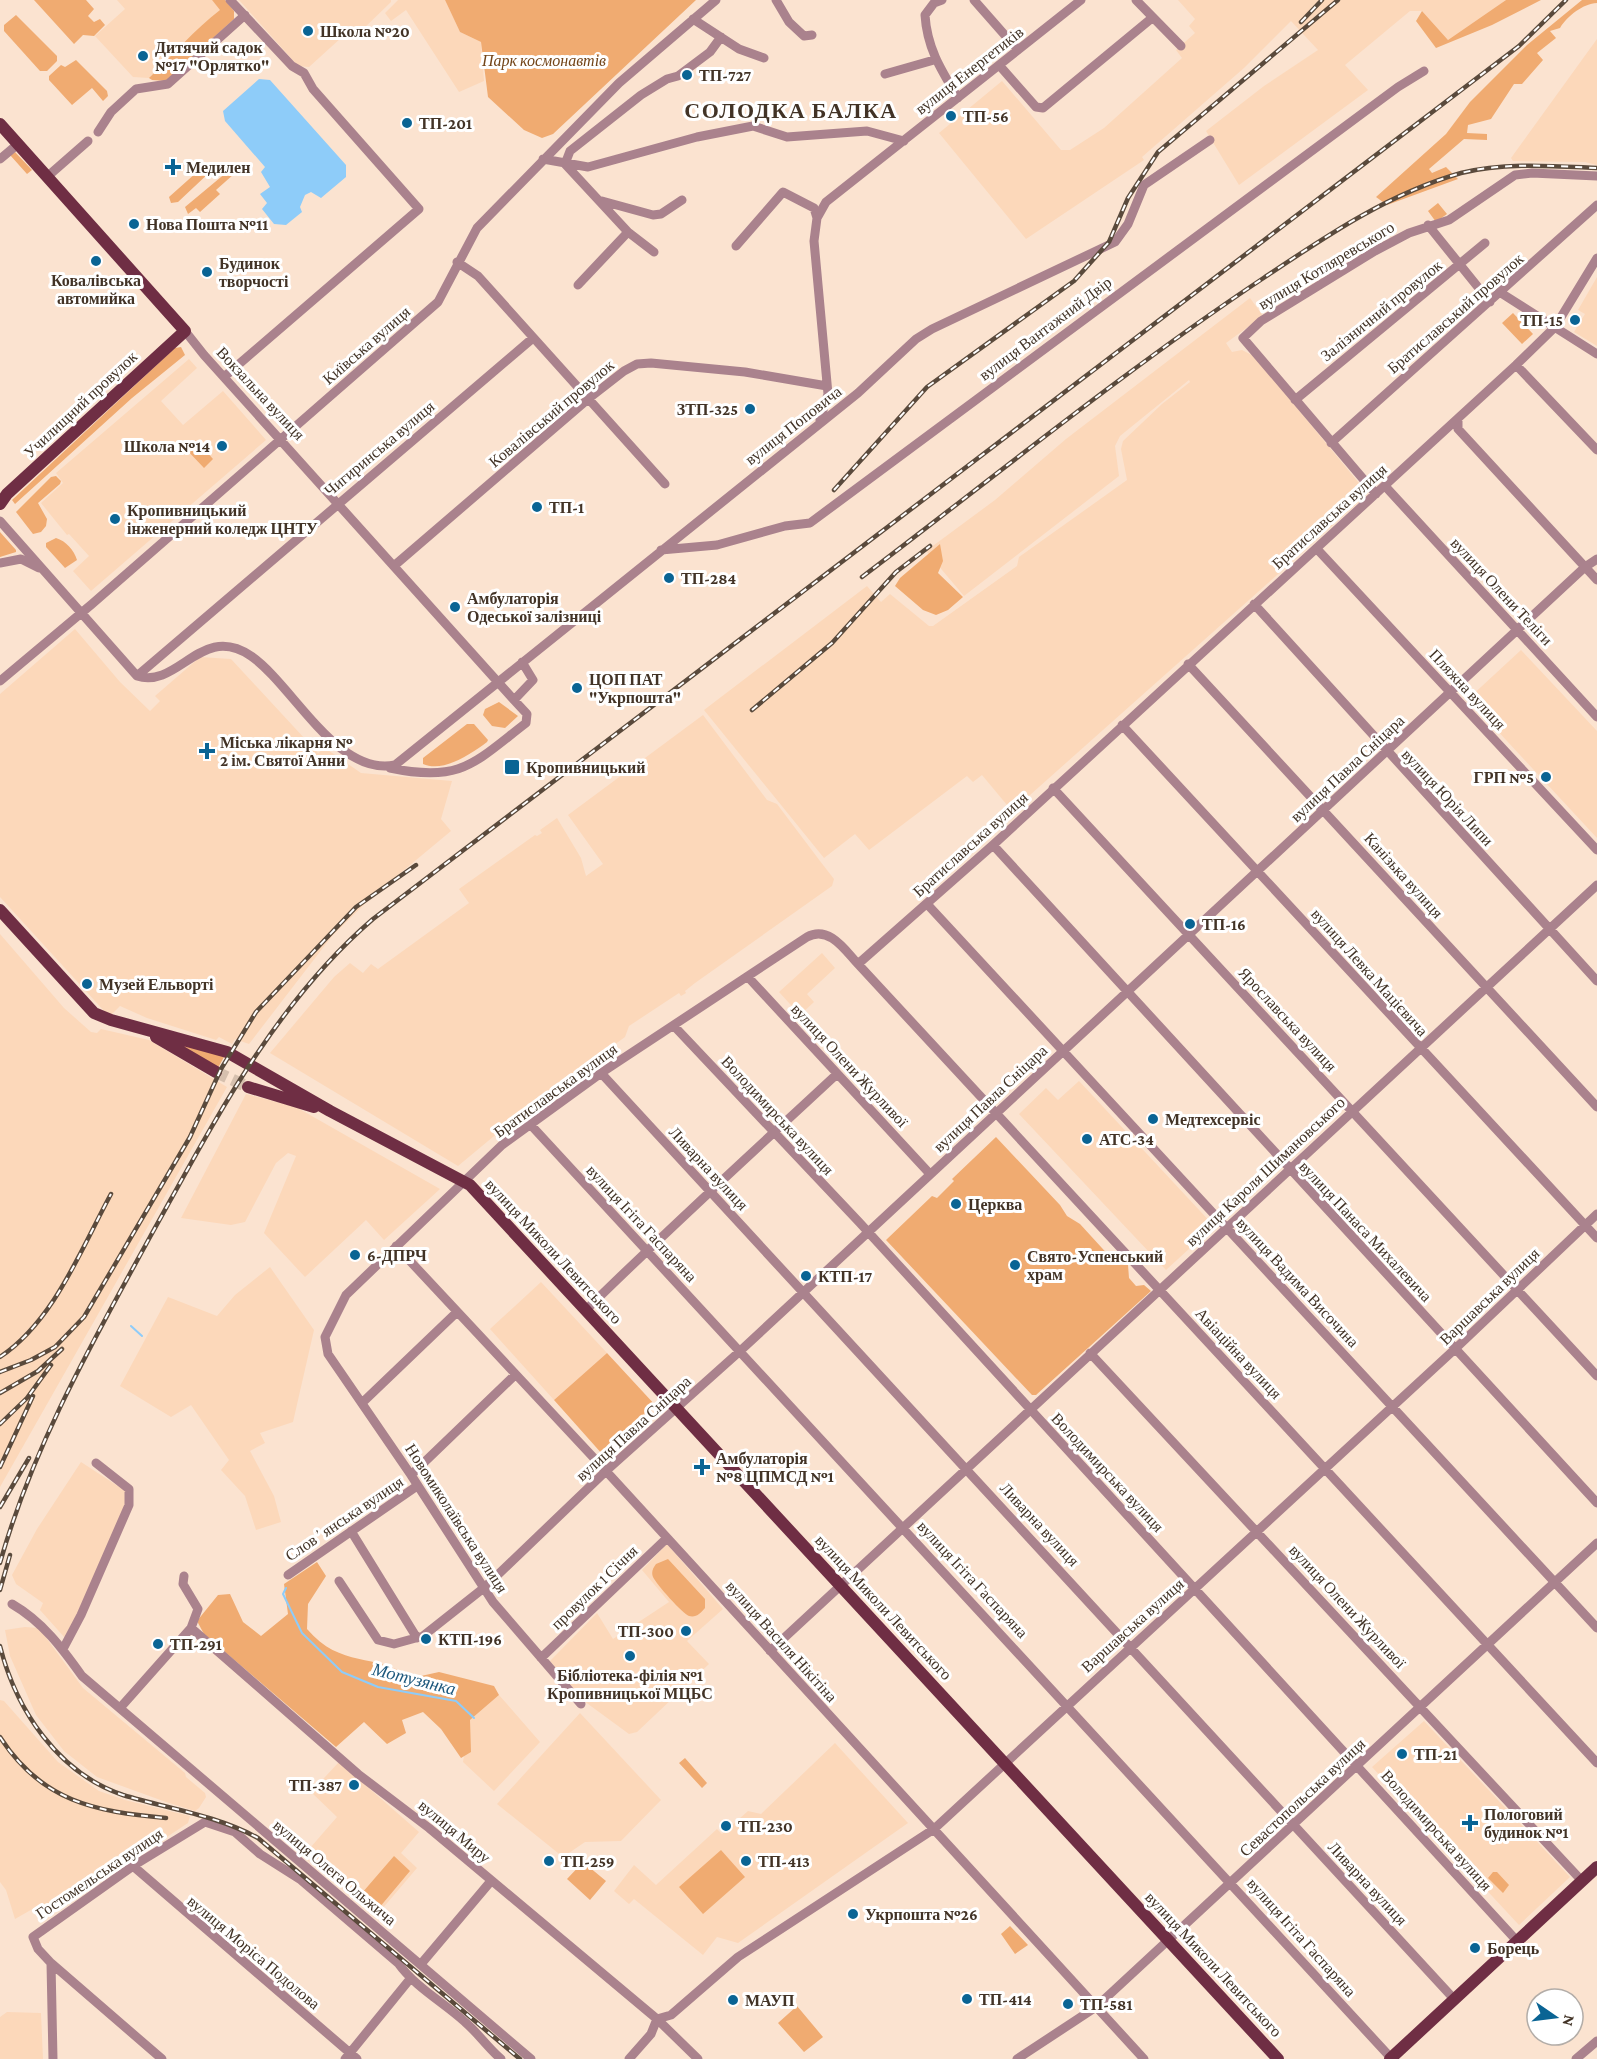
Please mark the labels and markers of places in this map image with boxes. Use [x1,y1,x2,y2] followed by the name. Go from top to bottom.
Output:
[320,23,410,40] place label: Школа №20
[301,24,315,38] marker: Школа №20
[155,39,269,75] place label: Дитячий садок №17 "Орлятко"
[136,49,150,63] marker: Дитячий садок №17 "Орлятко"
[699,67,751,84] place label: ТП-727
[680,68,694,82] marker: ТП-727
[963,108,1009,125] place label: ТП-56
[944,109,958,123] marker: ТП-56
[419,115,472,132] place label: ТП-201
[400,116,414,130] marker: ТП-201
[164,158,182,176] marker: Медилен
[186,159,250,176] place label: Медилен
[146,216,268,233] place label: Нова Пошта №11
[127,217,141,231] marker: Нова Пошта №11
[89,254,103,268] marker: Ковалівська автомийка
[219,255,289,291] place label: Будинок творчості
[200,265,214,279] marker: Будинок творчості
[51,272,141,307] place label: Ковалівська автомийка
[1520,312,1563,329] place label: ТП-15
[1568,313,1582,327] marker: ТП-15
[677,401,738,418] place label: ЗТП-325
[743,402,757,416] marker: ЗТП-325
[124,438,210,455] place label: Школа №14
[215,439,229,453] marker: Школа №14
[549,499,584,516] place label: ТП-1
[530,500,544,514] marker: ТП-1
[127,502,318,538] place label: Кропивницький інженерний коледж ЦНТУ
[108,512,122,526] marker: Кропивницький інженерний коледж ЦНТУ
[681,570,736,587] place label: ТП-284
[662,571,676,585] marker: ТП-284
[467,590,602,625] place label: Амбулаторія Одеської залізниці
[448,600,462,614] marker: Амбулаторія Одеської залізниці
[589,671,681,707] place label: ЦОП ПАТ "Укрпошта"
[570,681,584,695] marker: ЦОП ПАТ "Укрпошта"
[220,734,353,769] place label: Міська лікарня № 2 ім. Святої Анни
[198,742,216,760] marker: Міська лікарня № 2 ім. Святої Анни
[503,758,521,776] marker: Кропивницький
[526,759,645,777] place label: Кропивницький
[1474,769,1534,786] place label: ГРП №5
[1539,770,1553,784] marker: ГРП №5
[1202,916,1246,933] place label: ТП-16
[1183,917,1197,931] marker: ТП-16
[99,976,214,994] place label: Музей Ельворті
[80,977,94,991] marker: Музей Ельворті
[1165,1111,1261,1129] place label: Медтехсервіс
[1146,1112,1160,1126] marker: Медтехсервіс
[1099,1131,1154,1148] place label: АТС-34
[1080,1132,1094,1146] marker: АТС-34
[968,1196,1022,1214] place label: Церква
[949,1197,963,1211] marker: Церква
[367,1247,427,1265] place label: 6-ДПРЧ
[348,1248,362,1262] marker: 6-ДПРЧ
[1027,1248,1163,1284] place label: Свято-Успенський храм
[1008,1258,1022,1272] marker: Свято-Успенський храм
[818,1268,873,1285] place label: КТП-17
[799,1269,813,1283] marker: КТП-17
[716,1450,834,1486] place label: Амбулаторія №8 ЦПМСД №1
[693,1458,711,1476] marker: Амбулаторія №8 ЦПМСД №1
[618,1623,674,1640] place label: ТП-300
[679,1624,693,1638] marker: ТП-300
[438,1631,502,1648] place label: КТП-196
[419,1632,433,1646] marker: КТП-196
[170,1636,222,1653] place label: ТП-291
[151,1637,165,1651] marker: ТП-291
[623,1649,637,1663] marker: Бібліотека-філія №1 Кропивницької МЦБС
[547,1667,713,1703] place label: Бібліотека-філія №1 Кропивницької МЦБС
[1414,1746,1457,1763] place label: ТП-21
[1395,1747,1409,1761] marker: ТП-21
[289,1777,342,1794] place label: ТП-387
[347,1778,361,1792] marker: ТП-387
[1484,1806,1569,1842] place label: Пологовий будинок №1
[1461,1814,1479,1832] marker: Пологовий будинок №1
[738,1818,793,1835] place label: ТП-230
[719,1819,733,1833] marker: ТП-230
[561,1853,615,1870] place label: ТП-259
[758,1853,810,1870] place label: ТП-413
[542,1854,556,1868] marker: ТП-259
[739,1854,753,1868] marker: ТП-413
[865,1906,978,1924] place label: Укрпошта №26
[846,1907,860,1921] marker: Укрпошта №26
[1487,1940,1540,1958] place label: Борець
[1468,1941,1482,1955] marker: Борець
[979,1991,1032,2008] place label: ТП-414
[745,1992,795,2009] place label: МАУП
[960,1992,974,2006] marker: ТП-414
[726,1993,740,2007] marker: МАУП
[1080,1996,1132,2013] place label: ТП-581
[1061,1997,1075,2011] marker: ТП-581

